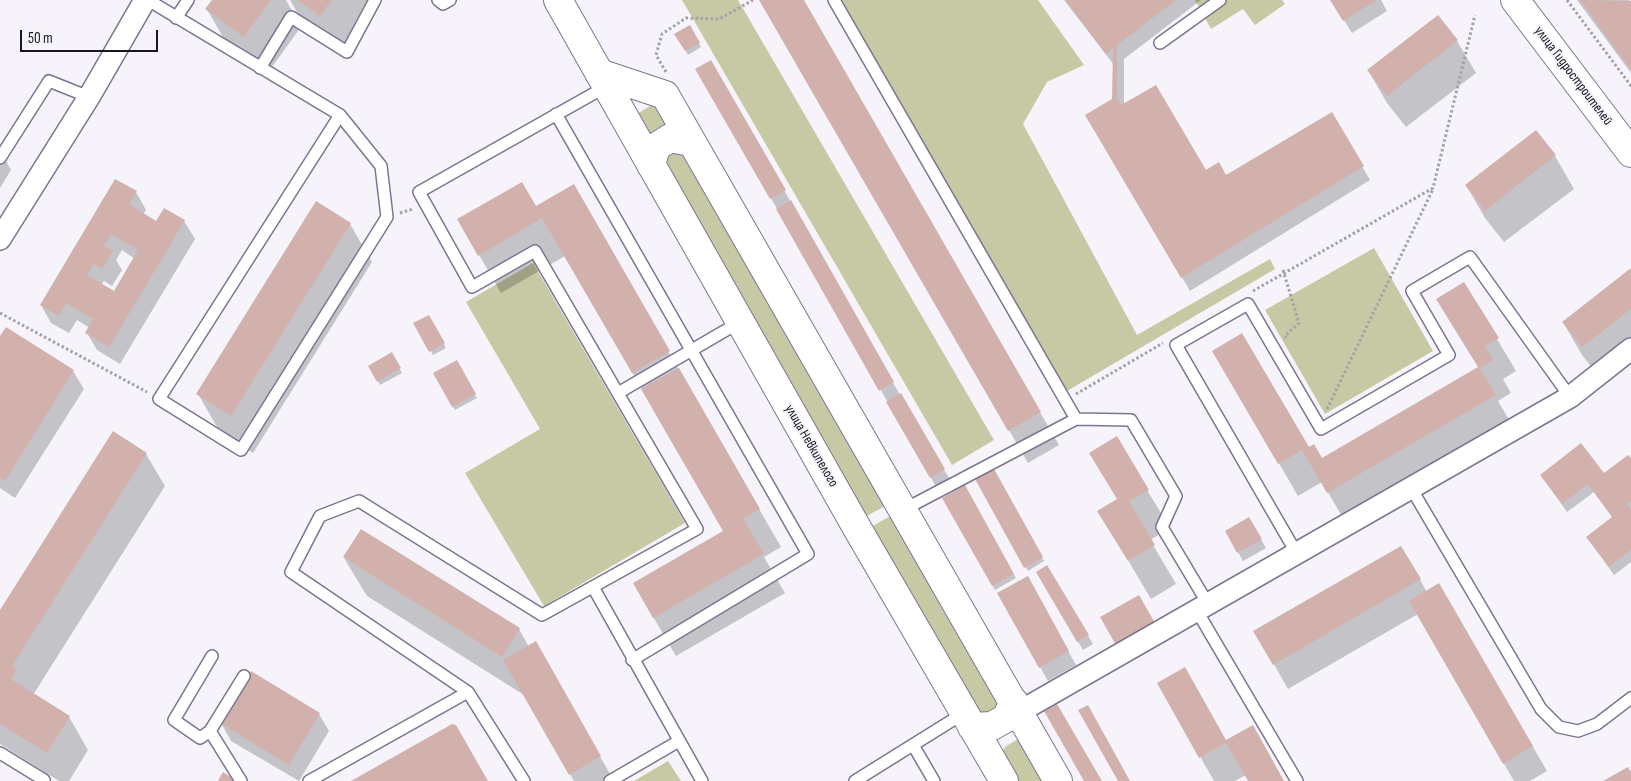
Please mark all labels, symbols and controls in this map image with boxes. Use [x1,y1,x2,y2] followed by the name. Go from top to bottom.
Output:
[22,20,160,52] scale bar
[1530,23,1616,129] street label: улица Гидростроителей
[28,29,53,48] text: 50 m
[781,402,841,490] street label: улица Невкипелого

